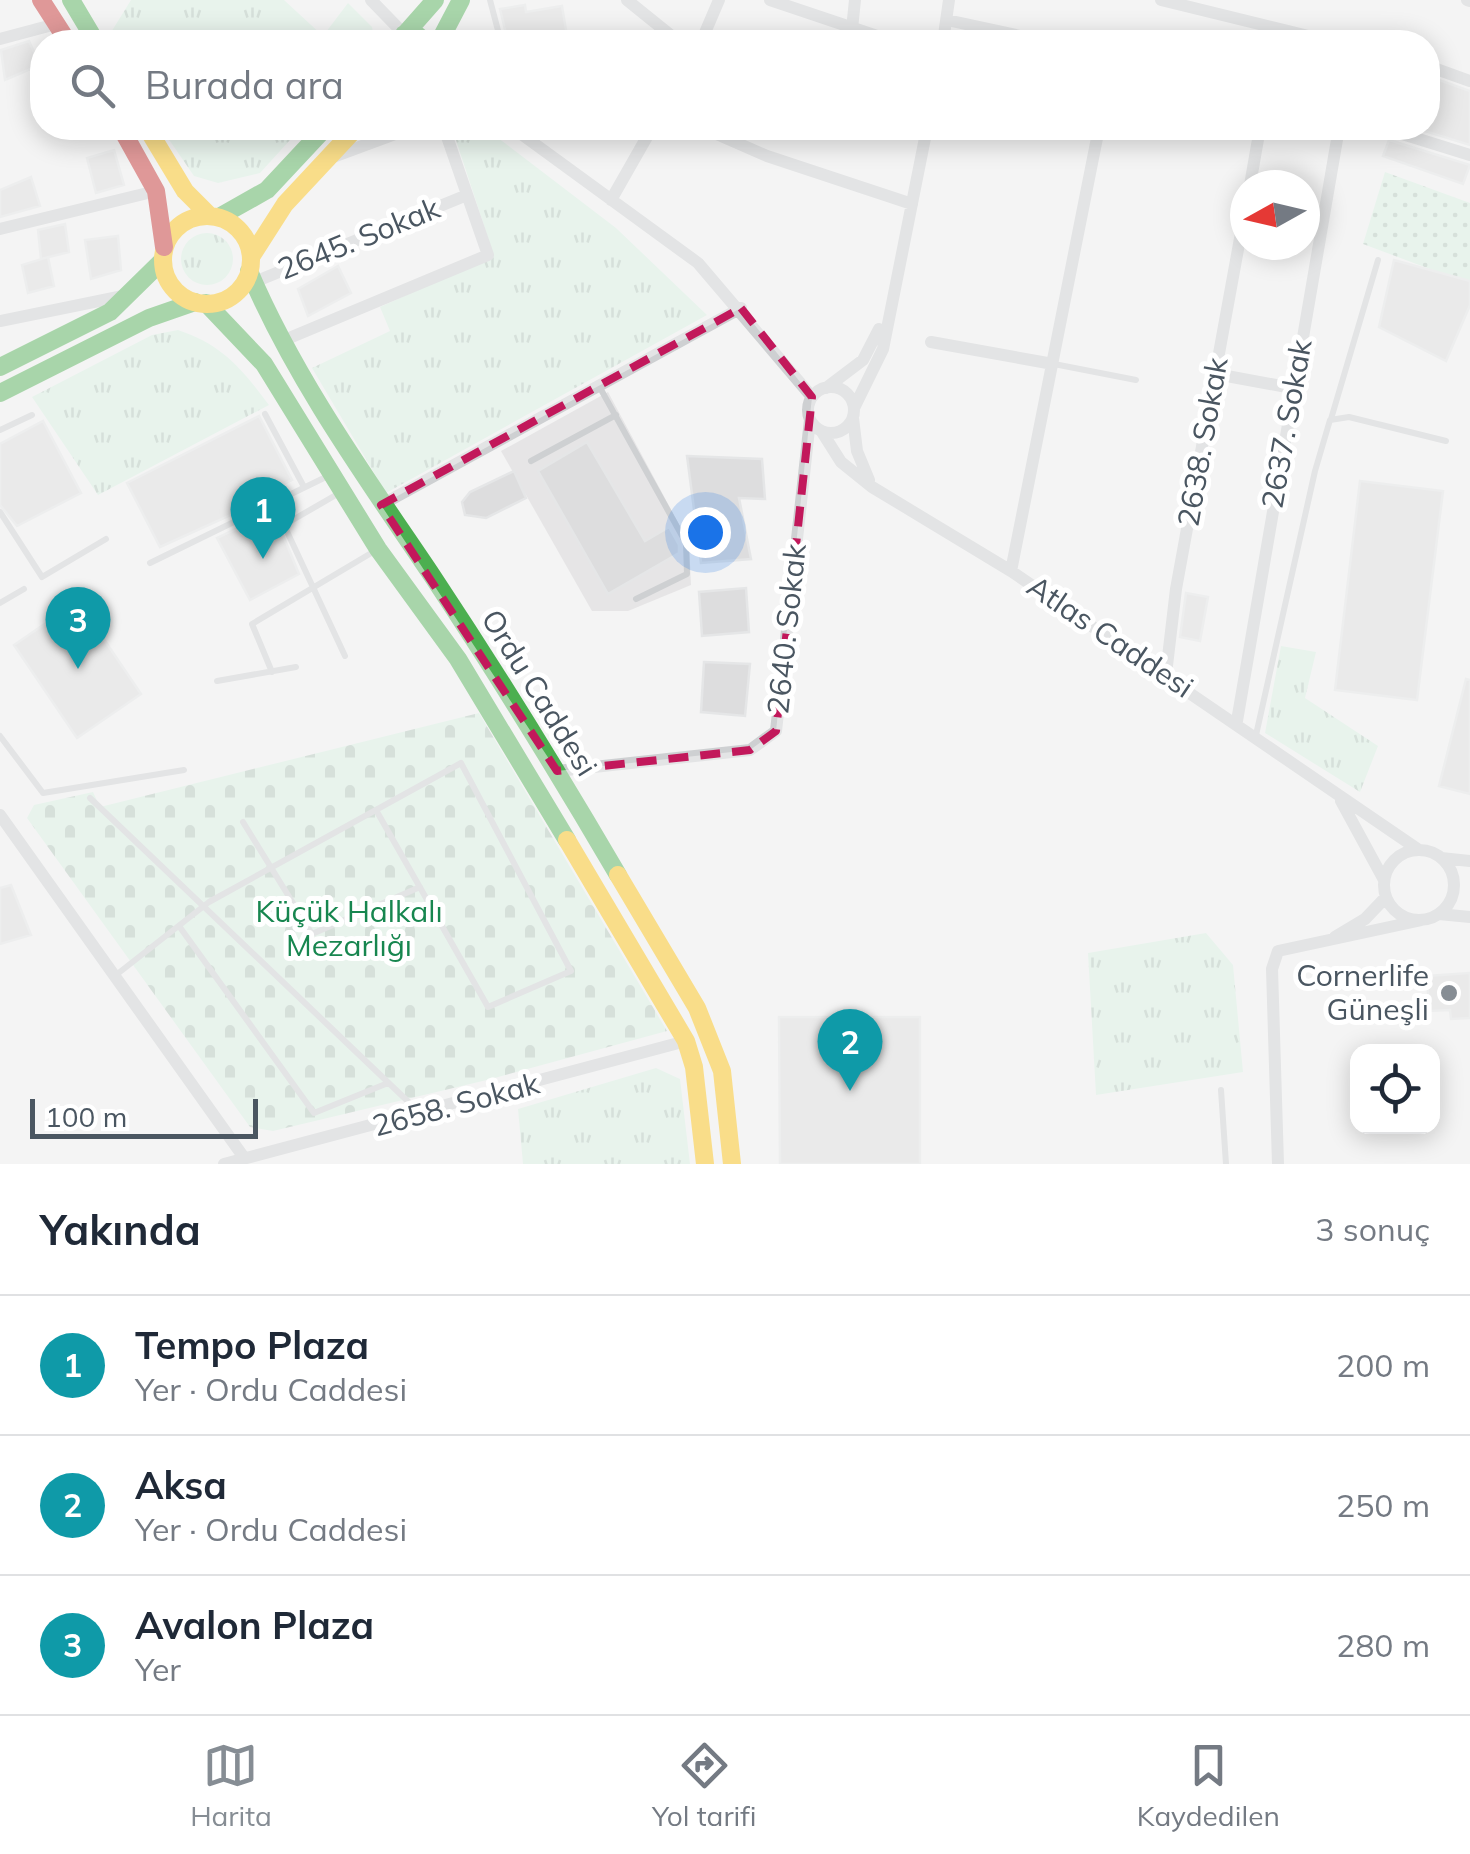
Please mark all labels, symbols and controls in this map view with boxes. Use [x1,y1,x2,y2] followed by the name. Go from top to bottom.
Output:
[30,30,1440,140] search box
[65,58,120,113] icon: search
[145,61,344,109] text: Burada ara
[1230,170,1320,260] north arrow
[272,188,446,288] street label: 2645. Sokak
[1252,336,1320,511] street label: 2637. Sokak
[1168,354,1236,529] street label: 2638. Sokak
[230,476,296,559] pin: 1
[680,507,731,558] your location
[758,541,814,716] street label: 2640. Sokak
[1020,567,1201,706] street label: Atlas Caddesi
[46,586,110,669] pin: 3
[474,602,606,783] street label: Ordu Caddesi
[255,892,443,964] park label: Küçük Halkalı Mezarlığı
[1296,956,1429,1028] place label: Cornerlife Güneşli
[1438,982,1460,1004] marker: Cornerlife Güneşli
[818,1008,882,1091] pin: 2
[1350,1044,1440,1134] map controls
[1350,1044,1440,1134] button: locate
[368,1063,544,1145] street label: 2658. Sokak
[30,1094,258,1138] scale bar
[45,1099,127,1134] text: 100 m
[40,1203,201,1256] text: Yakında
[1315,1209,1430,1249] text: 3 sonuç
[135,1321,369,1369] text: Tempo Plaza
[63,1345,82,1385] text: 1
[1336,1345,1430,1385] text: 200 m
[135,1369,407,1409] text: Yer · Ordu Caddesi
[135,1461,227,1509] text: Aksa
[63,1485,82,1525] text: 2
[1336,1485,1430,1525] text: 250 m
[135,1509,407,1549] text: Yer · Ordu Caddesi
[135,1601,374,1649] text: Avalon Plaza
[63,1625,82,1665] text: 3
[1336,1625,1430,1665] text: 280 m
[135,1649,181,1689] text: Yer
[190,1738,272,1833] tab: Harita
[652,1738,756,1833] tab: Yol tarifi
[1137,1738,1280,1833] tab: Kaydedilen

